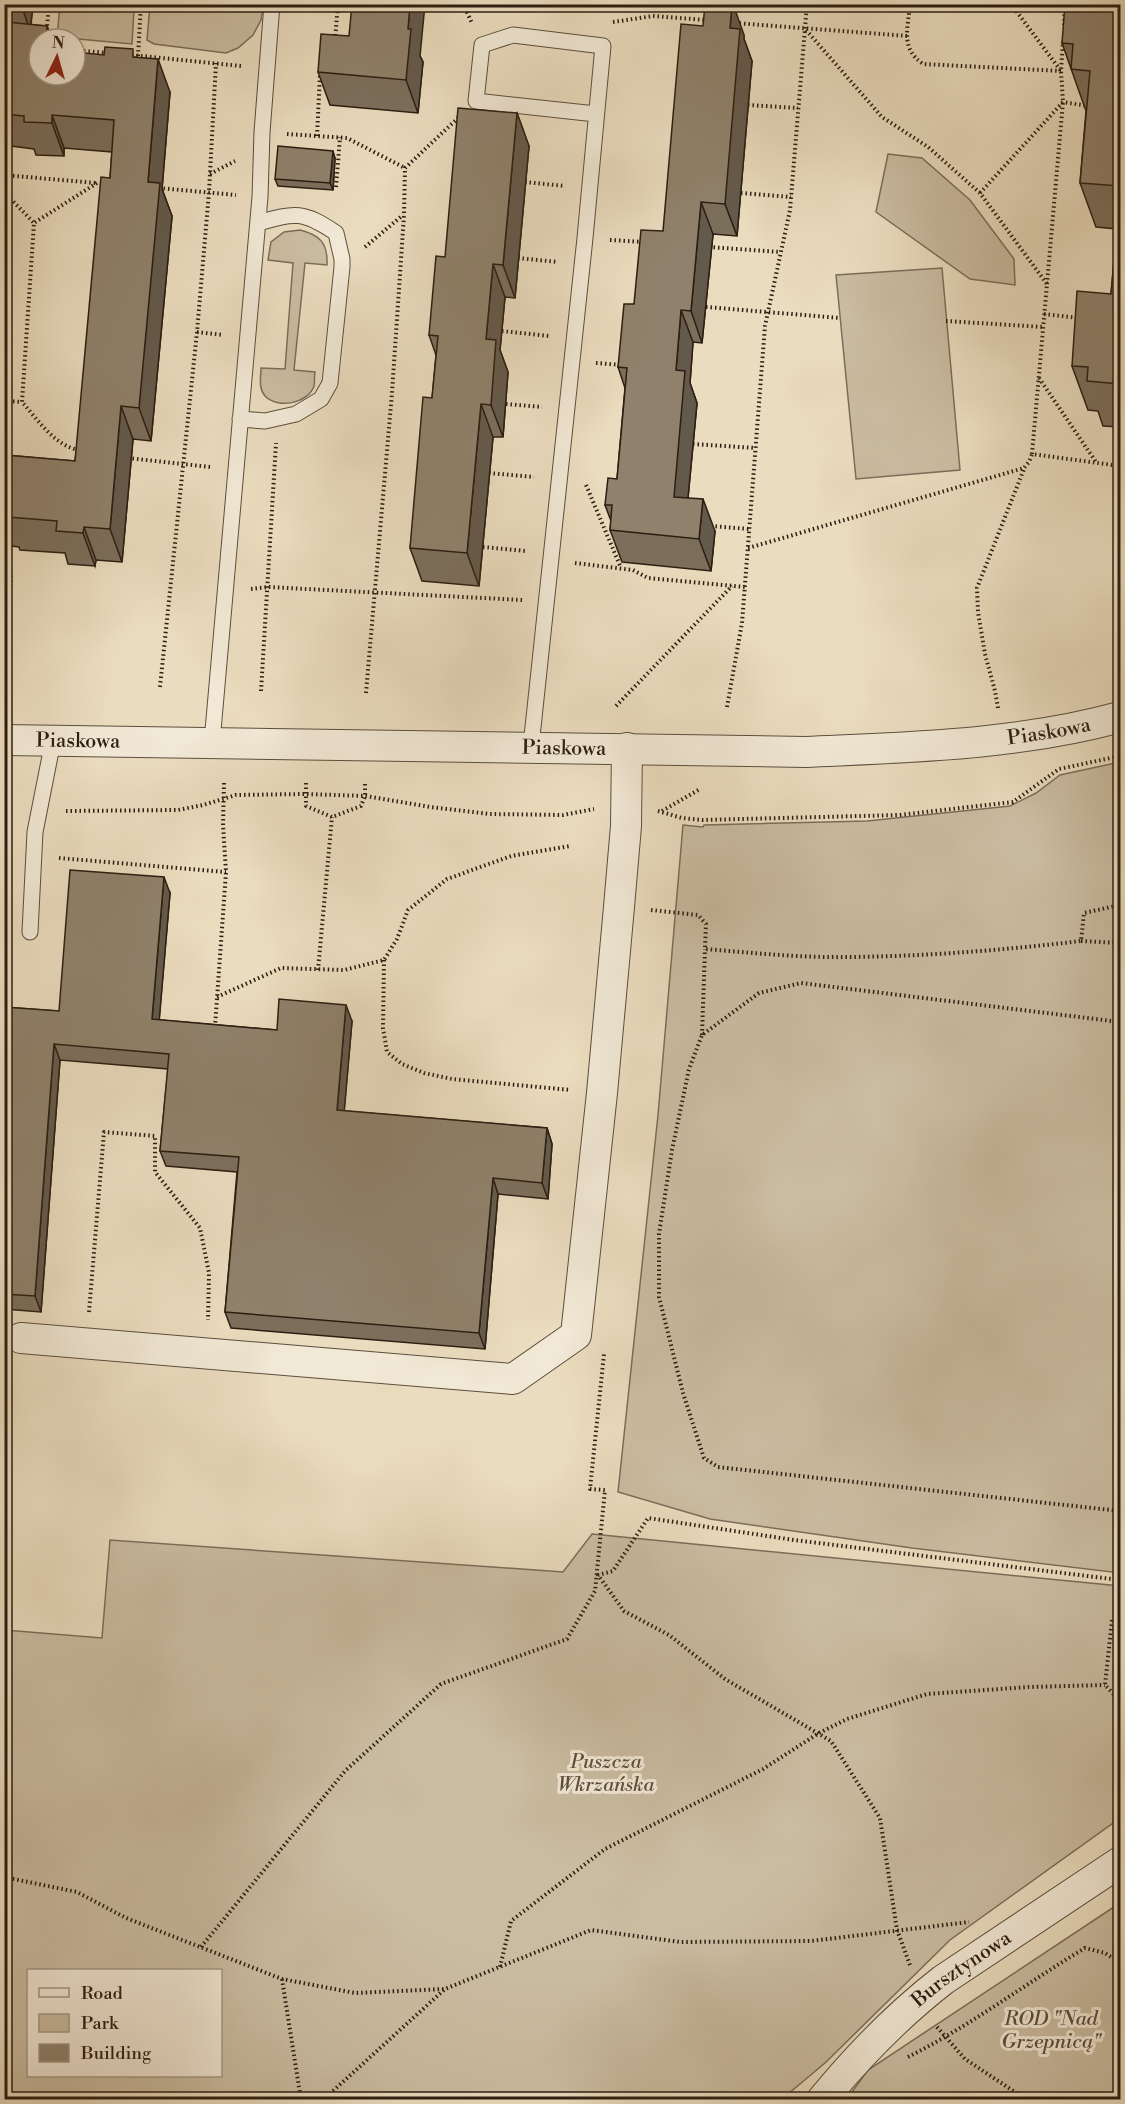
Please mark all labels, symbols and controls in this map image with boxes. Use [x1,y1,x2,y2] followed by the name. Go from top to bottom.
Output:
[27,27,87,87] north arrow
[51,33,66,54] text: N
[1006,712,1094,751] street label: Piaskowa
[36,728,121,754] street label: Piaskowa
[522,735,607,762] street label: Piaskowa
[558,1750,655,1798] park label: Puszcza Wkrzańska
[906,1925,1017,2014] street label: Bursztynowa
[27,1969,222,2077] legend
[81,1982,124,2005] text: Road
[1001,2007,1103,2055] park label: ROD "Nad Grzepnicą"
[81,2012,120,2035] text: Park
[80,2042,152,2065] text: Building

